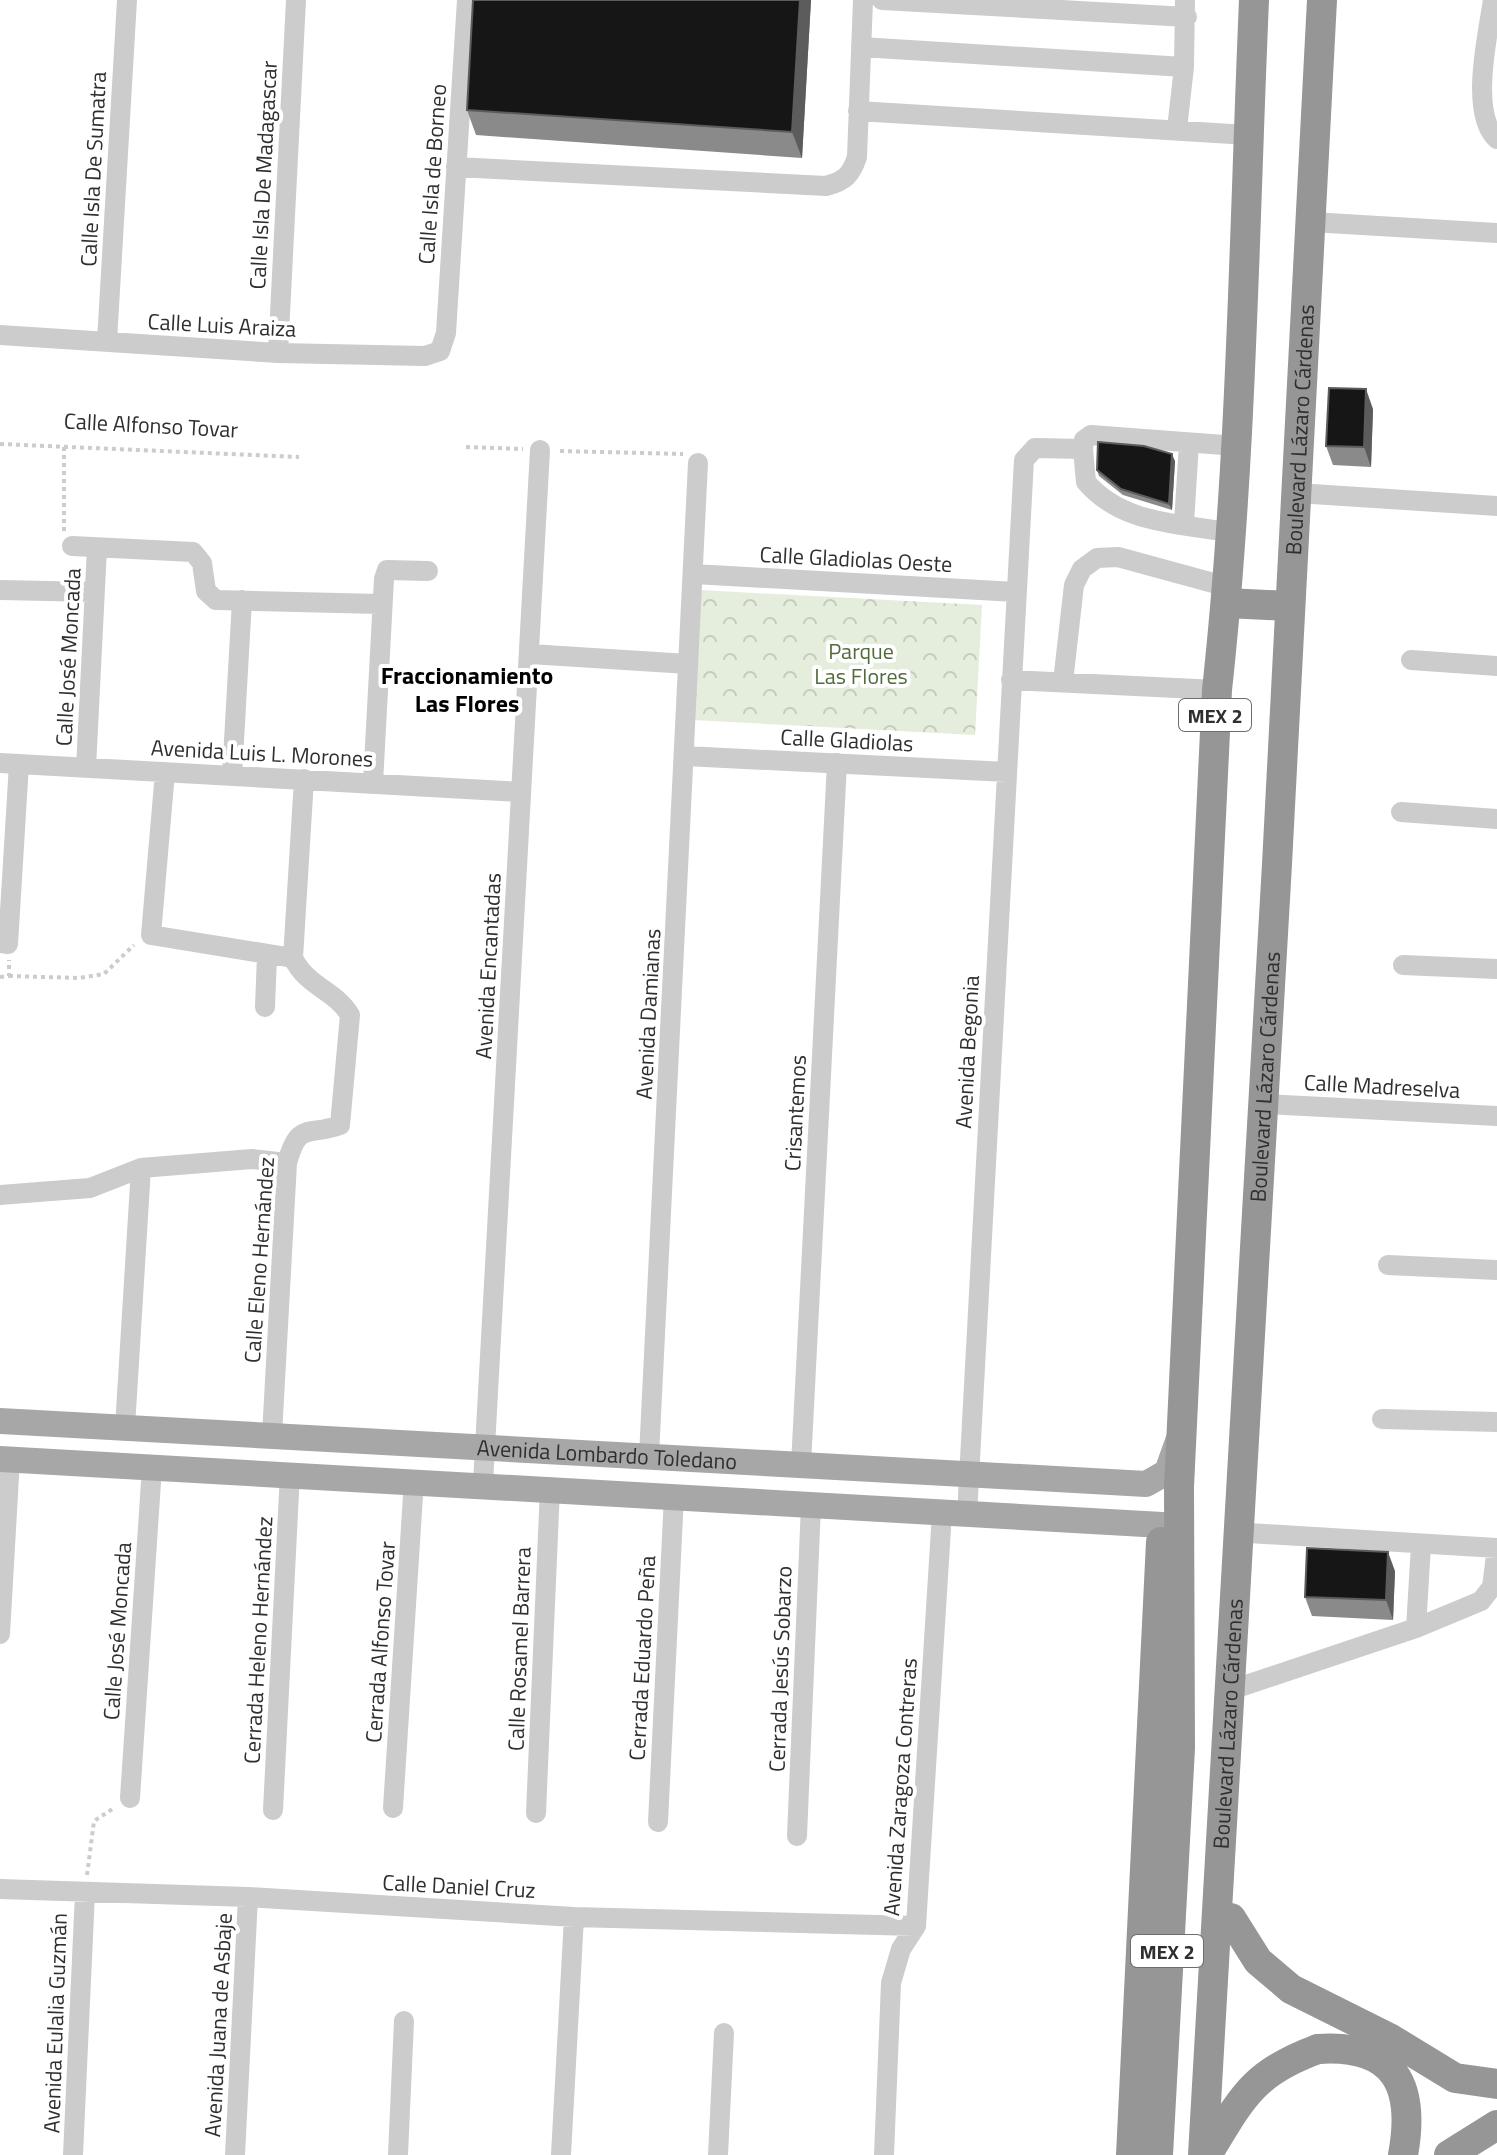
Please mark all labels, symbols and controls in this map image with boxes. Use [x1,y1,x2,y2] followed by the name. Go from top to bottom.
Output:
[240,59,286,290] street label: Calle Isla De Madagascar
[71,71,115,267] street label: Calle Isla De Sumatra
[409,83,455,265] street label: Calle Isla de Borneo
[147,304,297,346] street label: Calle Luis Araiza
[1276,304,1323,556] street label: Boulevard Lázaro Cárdenas
[63,403,239,447] street label: Calle Alfonso Tovar
[759,537,953,581] street label: Calle Gladiolas Oeste
[46,567,90,747] street label: Calle José Moncada
[814,634,908,693] park label: Parque Las Flores
[381,657,553,721] district label: Fraccionamiento Las Flores
[1179,699,1251,731] road number: MEX 2
[780,720,914,760] street label: Calle Gladiolas
[150,730,374,776] street label: Avenida Luis L. Morones
[466,872,510,1060] street label: Avenida Encantadas
[627,928,669,1100] street label: Avenida Damianas
[1241,951,1289,1203] street label: Boulevard Lázaro Cárdenas
[946,974,988,1130] street label: Avenida Begonia
[775,1054,815,1172] street label: Crisantemos
[1303,1065,1461,1107] street label: Calle Madreselva
[235,1156,283,1364] street label: Calle Eleno Hernández
[476,1430,738,1478] street label: Avenida Lombardo Toledano
[235,1515,281,1765] street label: Cerrada Heleno Hernández
[356,1540,404,1744] street label: Cerrada Alfonso Tovar
[94,1541,140,1721] street label: Calle José Moncada
[498,1546,540,1752] street label: Calle Rosamel Barrera
[620,1555,664,1761] street label: Cerrada Eduardo Peña
[759,1565,801,1773] street label: Cerrada Jesús Sobarzo
[1204,1598,1252,1850] street label: Boulevard Lázaro Cárdenas
[874,1657,926,1917] street label: Avenida Zaragoza Contreras
[382,1865,536,1907] street label: Calle Daniel Cruz
[34,1912,76,2134] street label: Avenida Eulalia Guzmán
[195,1912,241,2138] street label: Avenida Juana de Asbaje
[1131,1935,1203,1967] road number: MEX 2

